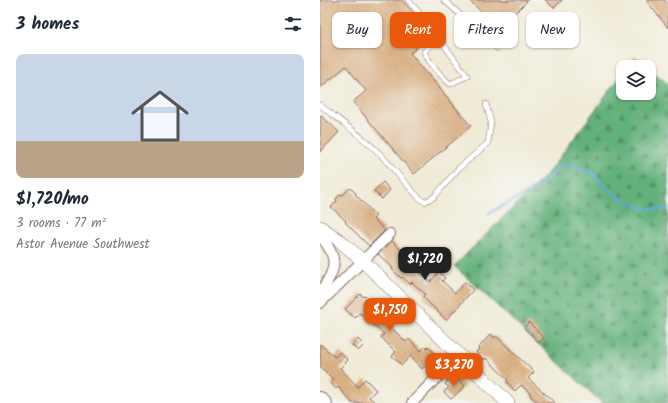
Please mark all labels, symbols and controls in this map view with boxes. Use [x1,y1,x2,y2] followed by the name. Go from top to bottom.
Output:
[16,11,79,38] text: 3 homes
[332,12,382,48] chip: Buy
[390,12,446,48] chip: Rent
[454,12,518,48] chip: Filters
[526,12,579,48] chip: New
[282,13,304,35] icon: filters
[616,60,656,100] map controls
[616,60,656,100] button: layers
[124,80,196,152] icon: home
[16,186,89,213] text: $1,720/mo
[16,213,106,234] text: 3 rooms · 77 m²
[16,234,150,255] text: Astor Avenue Southwest
[392,247,458,281] pin: $1,720
[407,249,443,270] text: $1,720
[357,298,423,332] pin: $1,750
[373,300,407,321] text: $1,750
[421,353,487,387] pin: $3,270
[435,355,473,376] text: $3,270

